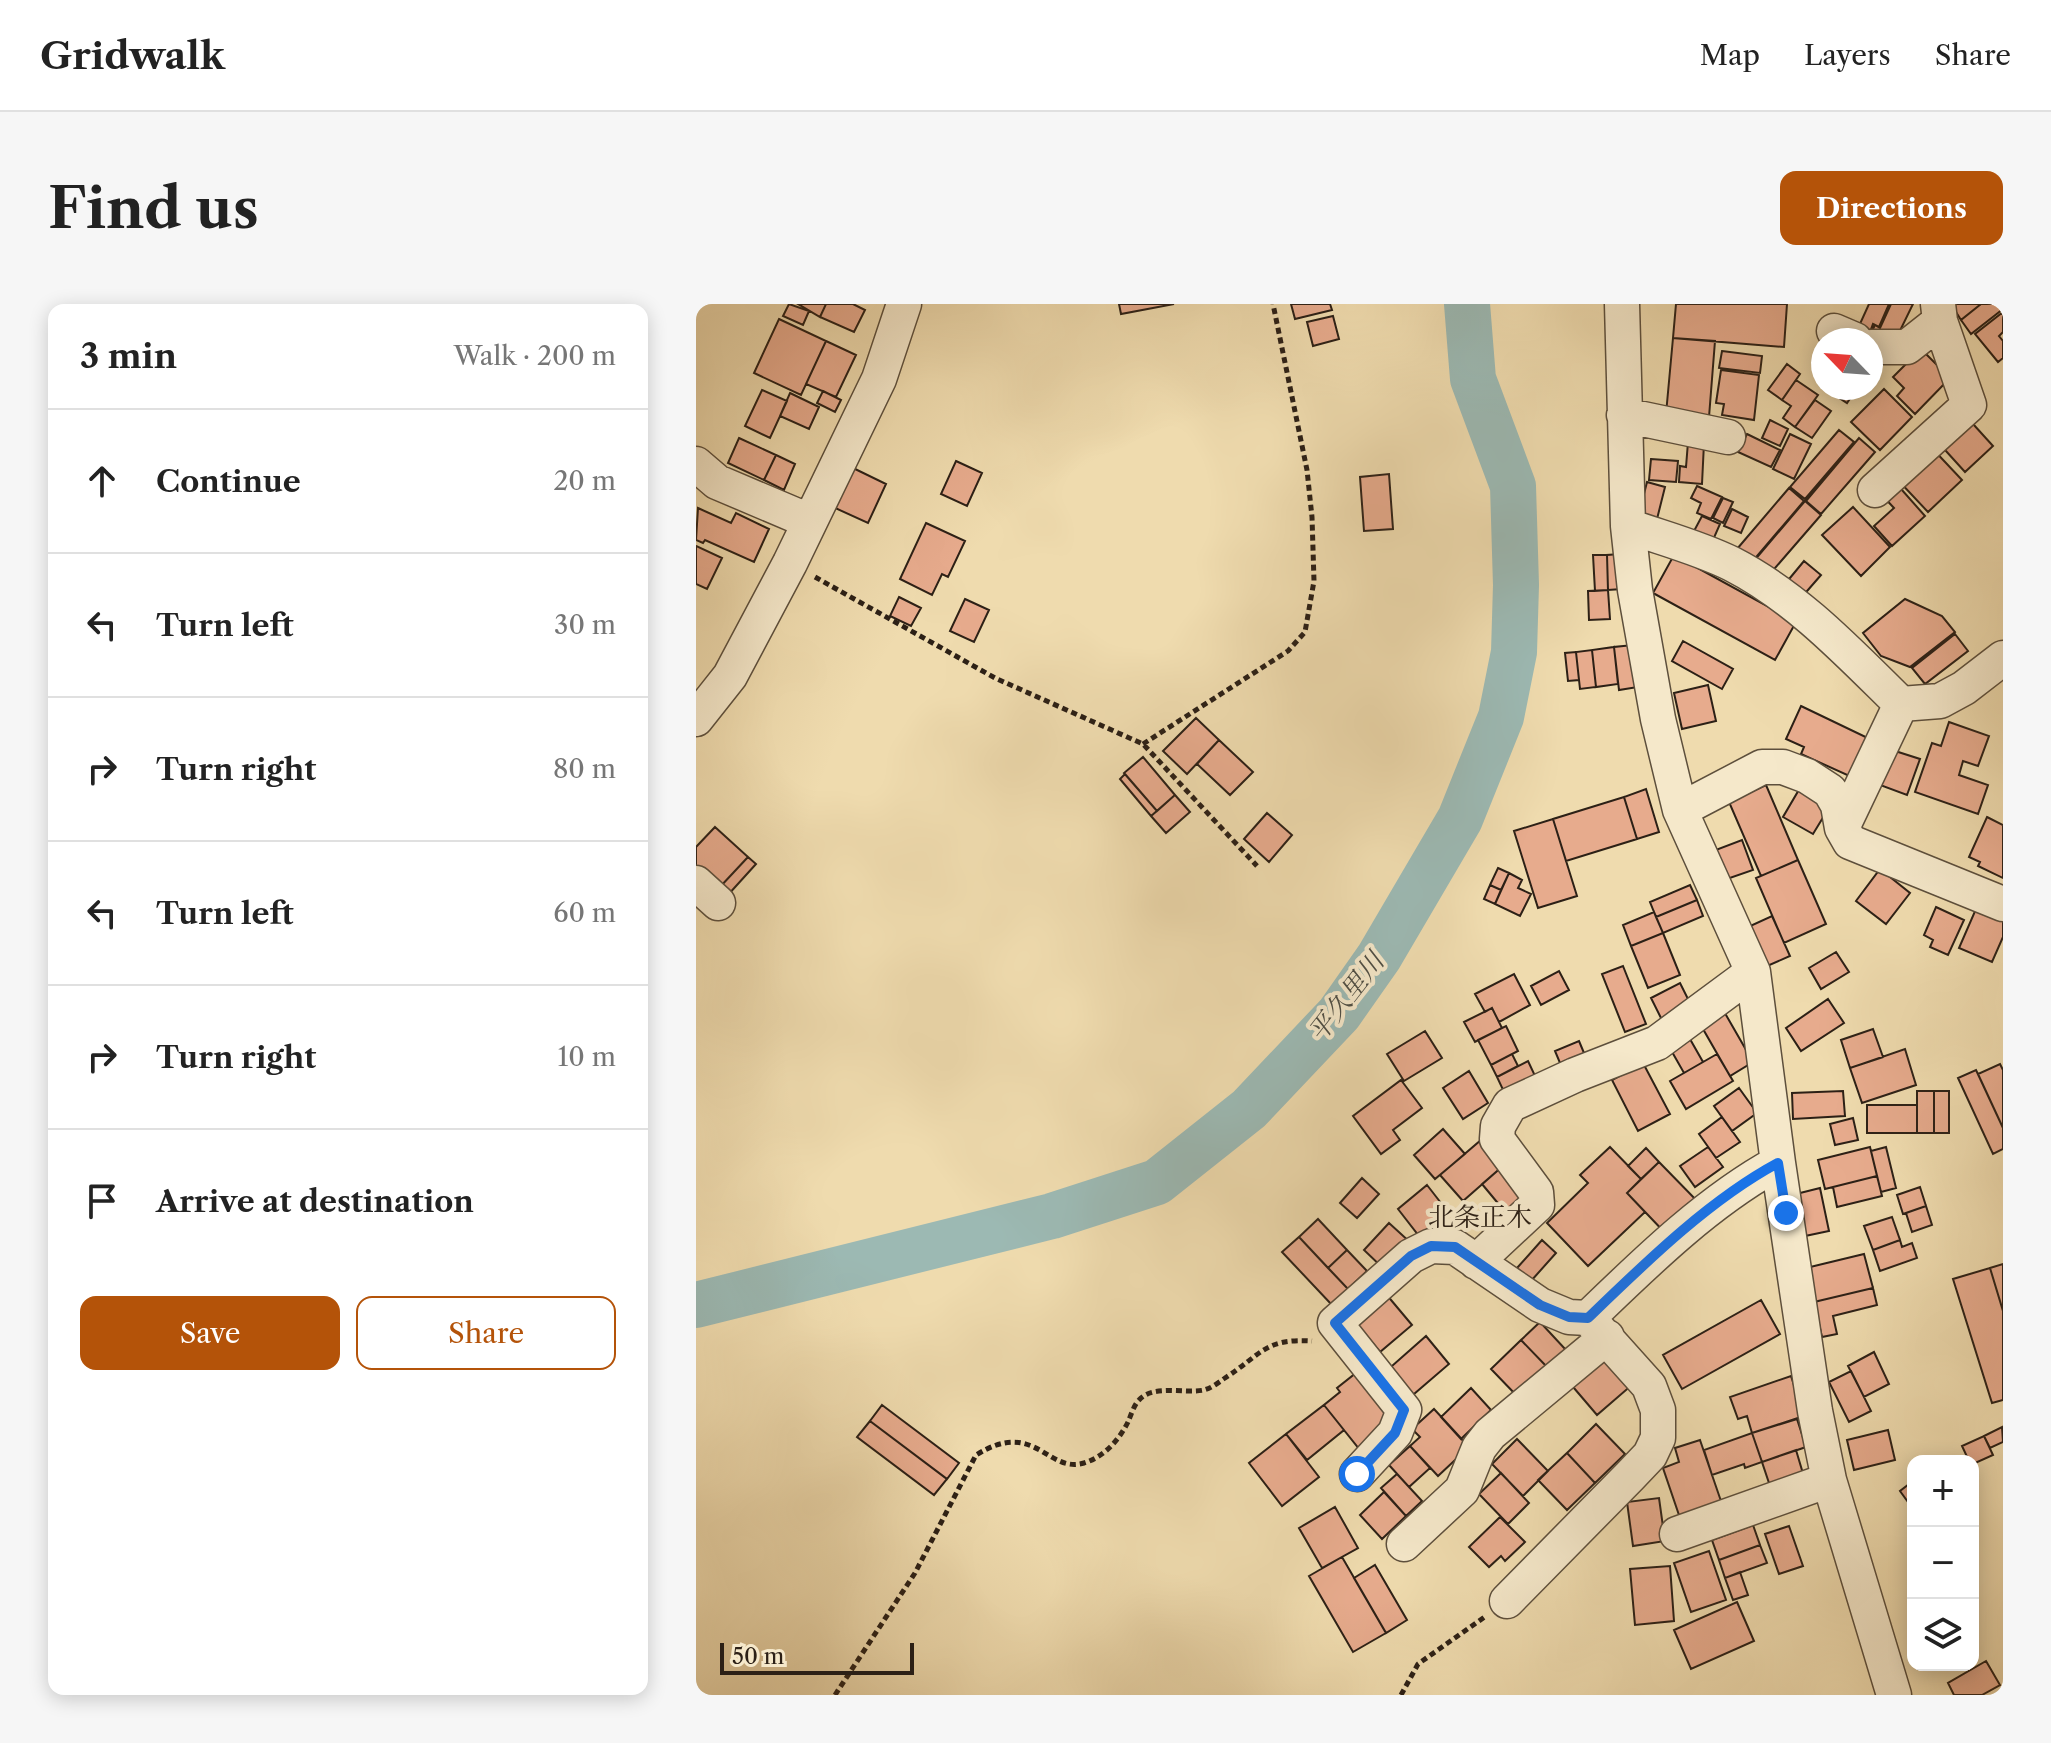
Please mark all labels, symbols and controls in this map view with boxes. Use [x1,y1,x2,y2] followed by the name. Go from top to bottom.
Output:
[40,32,225,79] text: Gridwalk
[1700,38,1760,72] text: Map
[1804,38,1891,72] text: Layers
[1935,38,2011,72] text: Share
[1780,171,2003,245] button: Directions
[48,174,259,243] text: Find us
[1811,328,1883,400] north arrow
[80,335,177,377] text: 3 min
[454,340,616,372] text: Walk · 200 m
[80,459,124,503] icon: ahead
[156,463,301,500] text: Continue
[553,465,616,497] text: 20 m
[80,603,124,647] icon: left
[156,607,293,644] text: Turn left
[554,609,616,641] text: 30 m
[80,747,124,791] icon: right
[156,751,316,788] text: Turn right
[553,753,616,785] text: 80 m
[80,891,124,935] icon: left
[156,895,293,932] text: Turn left
[553,897,616,929] text: 60 m
[1301,944,1392,1048] water label: 平久里川
[80,1035,124,1079] icon: right
[156,1039,316,1076] text: Turn right
[557,1041,616,1073] text: 10 m
[80,1179,124,1223] icon: arrive
[156,1183,474,1220] text: Arrive at destination
[1768,1195,1804,1231] route end
[1428,1201,1532,1233] district label: 北条正木
[80,1296,340,1370] button: Save
[356,1296,616,1370] button: Share
[1907,1455,1979,1671] map controls
[1907,1455,1979,1527] button: +
[1339,1456,1375,1492] route start
[1907,1527,1979,1599] button: −
[1907,1599,1979,1671] button: layers
[720,1639,914,1675] scale bar
[732,1643,784,1670] text: 50 m

